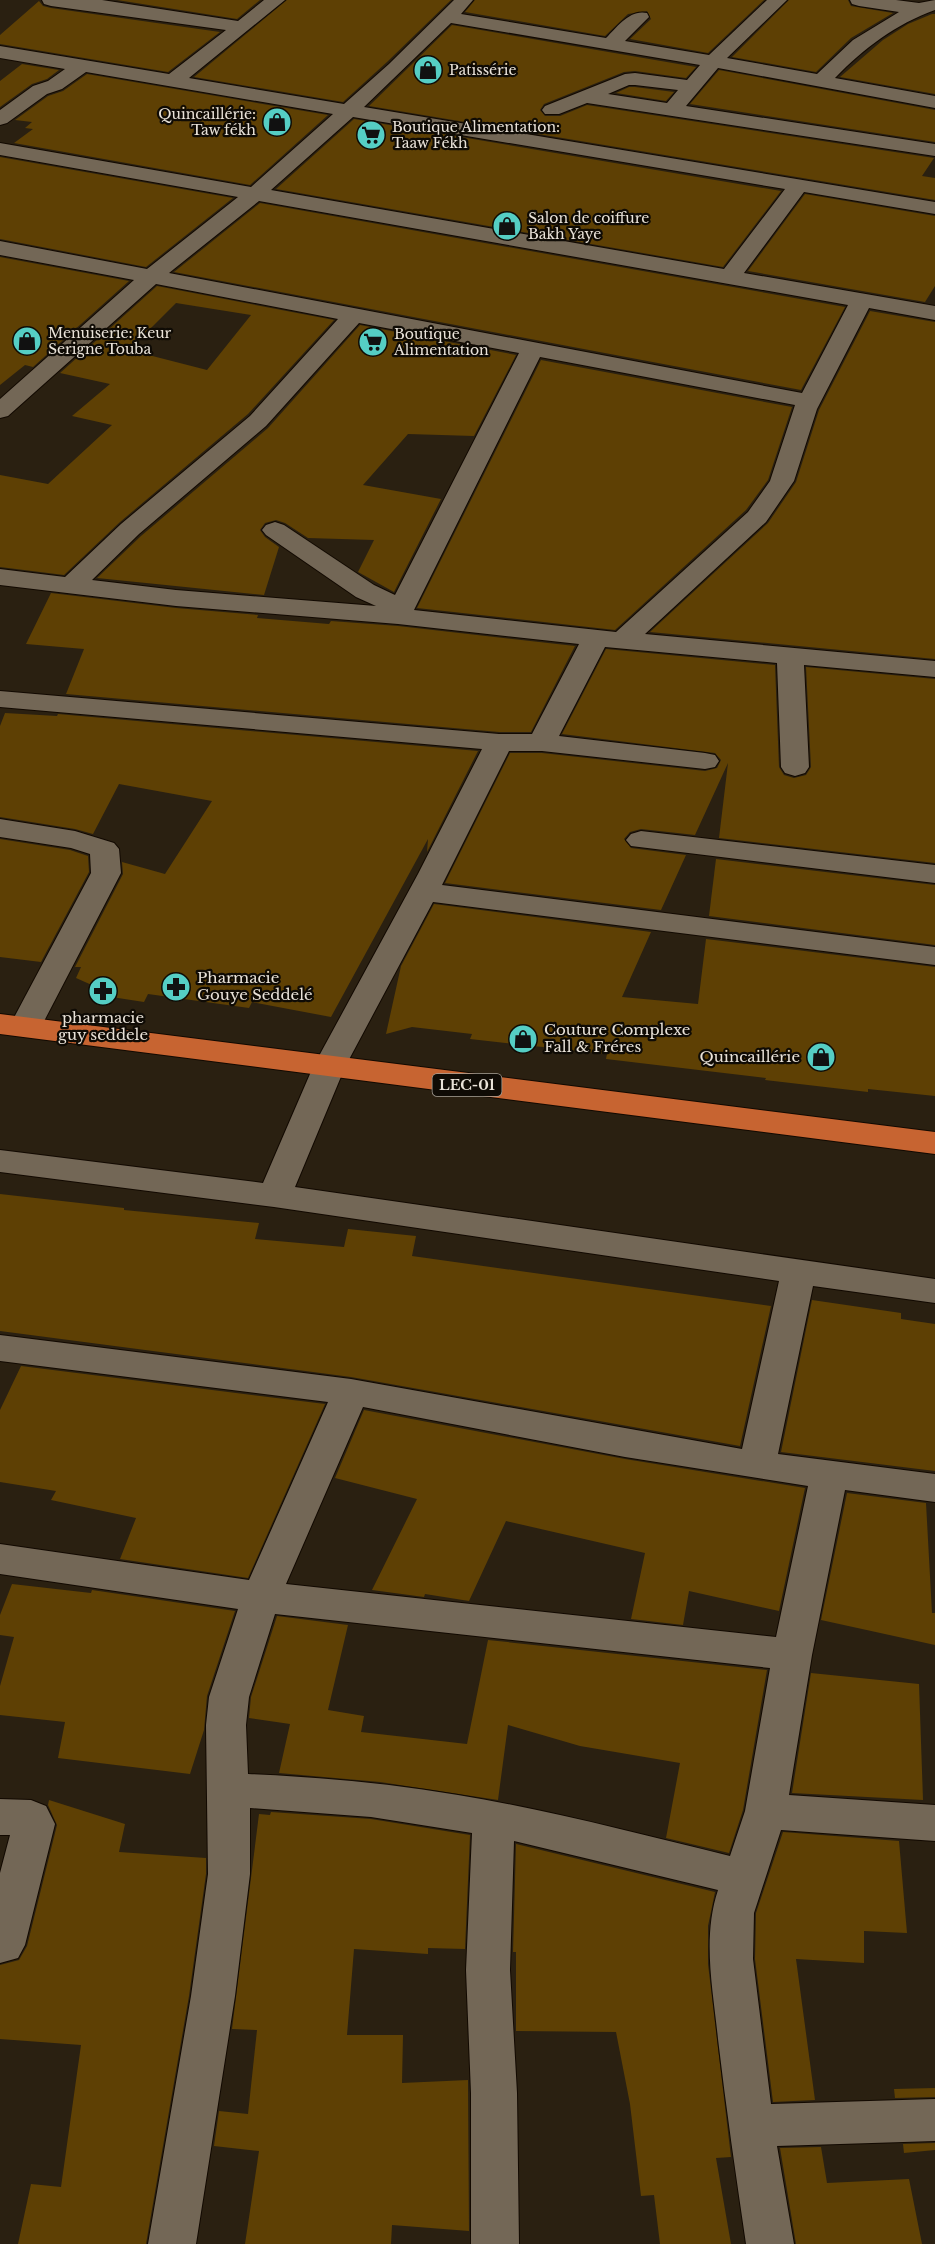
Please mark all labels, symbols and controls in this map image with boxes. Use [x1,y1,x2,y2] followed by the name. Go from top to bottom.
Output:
[412,54,444,86] shop icon: Patissérie
[449,61,516,79] place label: Patissérie
[158,105,256,139] place label: Quincaillérie: Taw fékh
[261,106,293,138] shop icon: Quincaillérie: Taw fékh
[392,118,560,152] place label: Boutique Alimentation: Taaw Fékh
[355,119,387,151] supermarket icon: Boutique Alimentation: Taaw Fékh
[528,209,649,243] place label: Salon de coiffure Bakh Yaye
[491,210,523,242] shop icon: Salon de coiffure Bakh Yaye
[48,324,172,358] place label: Menuiserie: Keur Serigne Touba
[11,325,43,357] shop icon: Menuiserie: Keur Serigne Touba
[393,325,489,359] place label: Boutique Alimentation
[357,326,389,358] supermarket icon: Boutique Alimentation
[197,968,313,1004] place label: Pharmacie Gouye Seddelé
[160,971,192,1003] pharmacy icon: Pharmacie Gouye Seddelé
[87,975,119,1007] pharmacy icon: pharmacie guy seddele
[58,1008,148,1044] place label: pharmacie guy seddele
[544,1020,690,1056] place label: Couture Complexe Fall & Fréres
[507,1023,539,1055] shop icon: Couture Complexe Fall & Fréres
[805,1041,837,1073] shop icon: Quincaillérie
[700,1047,800,1066] place label: Quincaillérie
[432,1074,502,1096] road number: LEC-01

